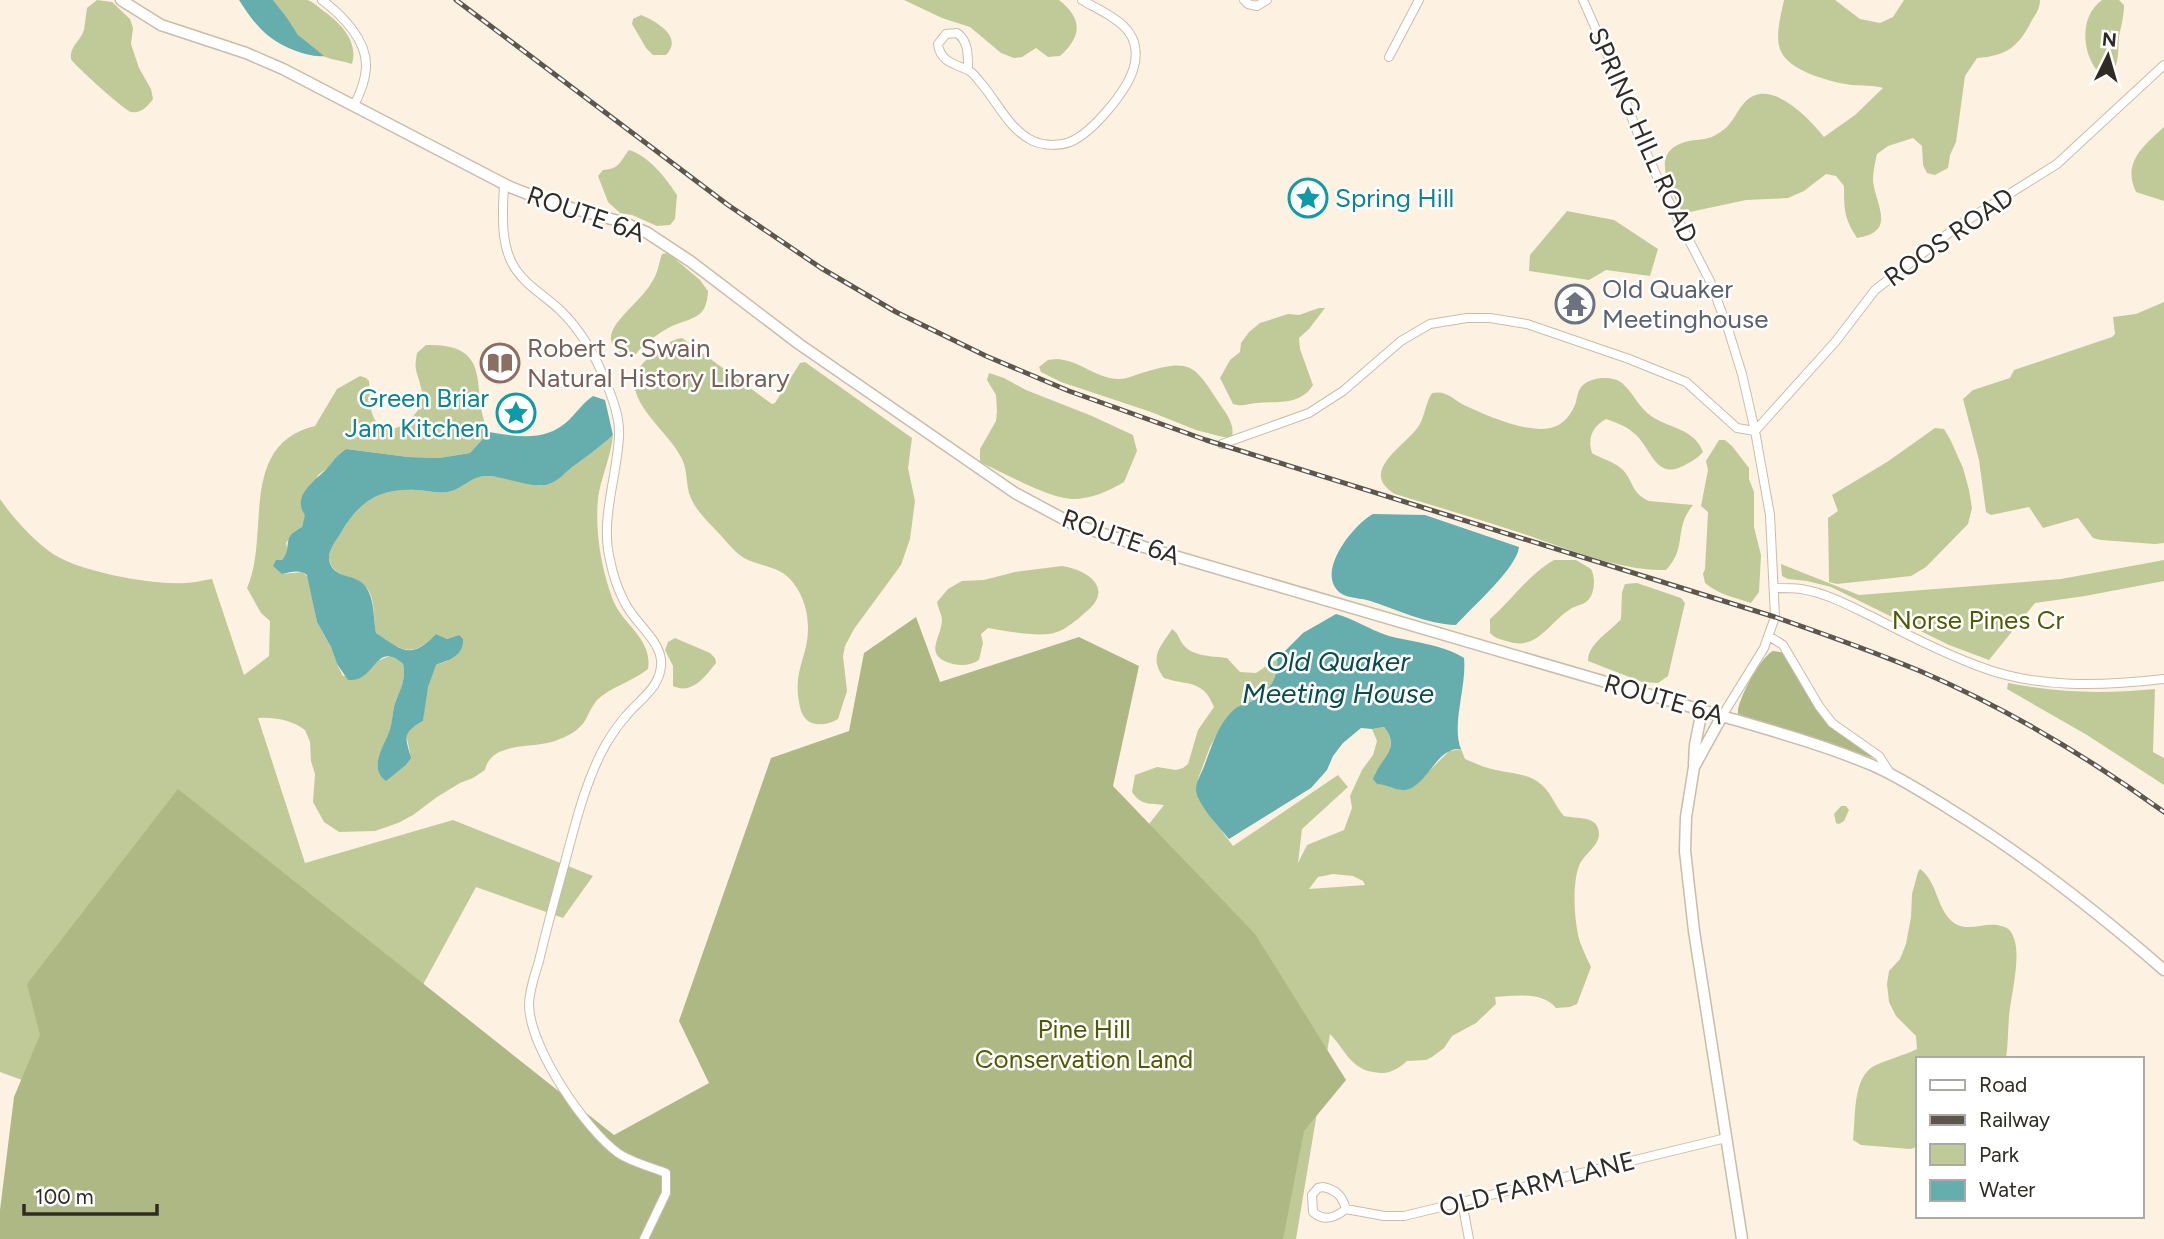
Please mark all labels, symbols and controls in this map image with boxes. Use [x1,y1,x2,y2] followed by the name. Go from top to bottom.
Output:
[2073,21,2143,91] north arrow
[1581,22,1705,248] street label: SPRING HILL ROAD
[2101,27,2118,52] text: N
[1287,177,1329,219] place icon: Spring Hill
[523,179,650,249] street label: ROUTE 6A
[1878,181,2020,293] street label: ROOS ROAD
[1335,182,1454,214] place label: Spring Hill
[1602,273,1768,335] place label: Old Quaker Meetinghouse
[1554,283,1596,325] temple icon: Old Quaker Meetinghouse
[527,332,790,394] place label: Robert S. Swain Natural History Library
[479,342,521,384] library icon: Robert S. Swain Natural History Library
[345,382,489,444] place label: Green Briar Jam Kitchen
[495,392,537,434] place icon: Green Briar Jam Kitchen
[1058,502,1185,572] street label: ROUTE 6A
[1892,604,2065,636] park label: Norse Pines Cr
[1242,644,1434,710] water label: Old Quaker Meeting House
[1600,667,1728,731] street label: ROUTE 6A
[975,1013,1193,1075] park label: Pine Hill Conservation Land
[1916,1057,2143,1218] legend
[1979,1072,2027,1097] text: Road
[1979,1107,2050,1132] text: Railway
[1979,1142,2020,1167] text: Park
[1436,1144,1638,1224] street label: OLD FARM LANE
[24,1172,158,1216] scale bar
[1979,1177,2035,1202] text: Water
[35,1184,94,1209] text: 100 m

